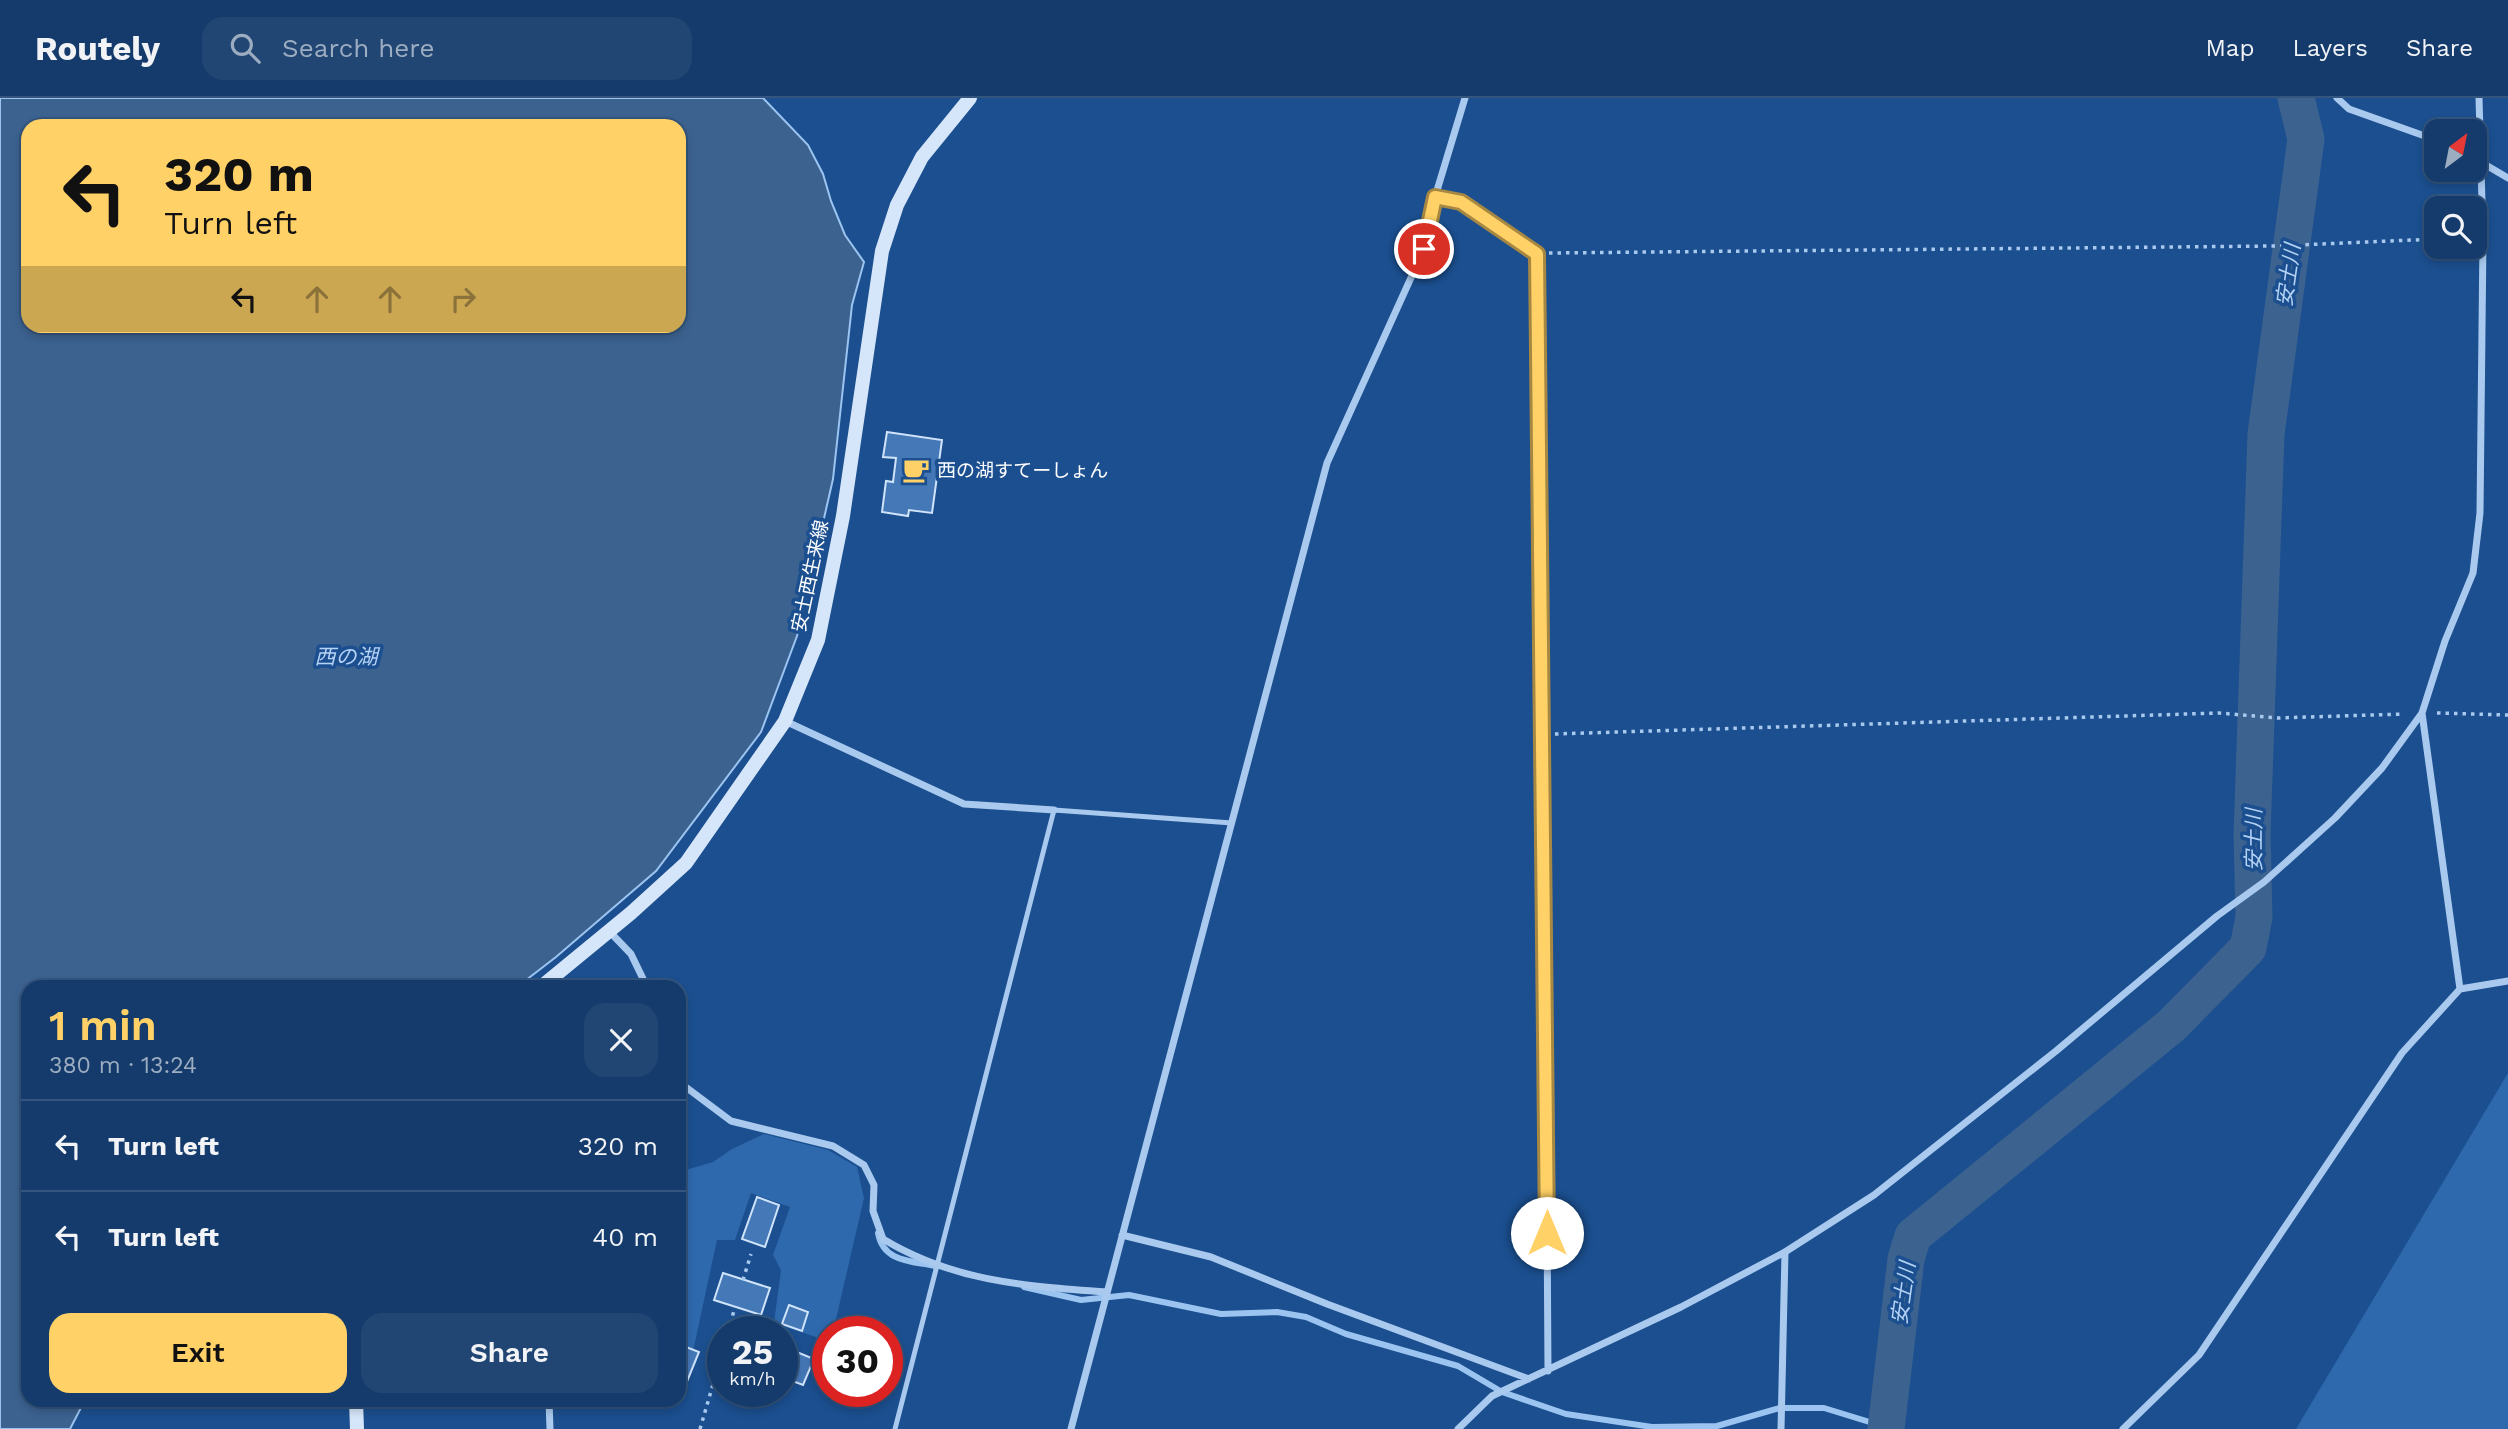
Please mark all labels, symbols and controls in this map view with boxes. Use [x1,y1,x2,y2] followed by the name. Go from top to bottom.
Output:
[202,17,692,80] search box
[35,29,160,68] text: Routely
[226,29,264,67] icon: search
[282,33,434,63] text: Search here
[2206,34,2254,62] text: Map
[2292,34,2368,62] text: Layers
[2406,34,2473,62] text: Share
[2424,119,2487,182] north arrow
[2424,119,2487,259] map controls
[164,145,314,203] text: 320 m
[49,147,140,238] icon: left
[2424,196,2487,259] button: search
[164,204,297,242] text: Turn left
[1394,219,1454,279] pin
[1405,230,1443,268] icon: arrive
[2271,240,2305,308] water label: 安土川
[225,280,263,318] icon: left
[298,280,336,318] icon: ahead
[371,280,409,318] icon: ahead
[444,280,482,318] icon: right
[901,455,931,485] cafe icon: 西の湖すてーしょん
[937,459,1108,482] place label: 西の湖すてーしょん
[787,518,833,634] street label: 安土西生来線
[315,644,380,669] water label: 西の湖
[2241,807,2266,872] water label: 安土川
[49,1001,157,1050] text: 1 min
[584,1003,658,1077] button: close
[49,1052,197,1079] text: 380 m · 13:24
[49,1127,87,1165] icon: left
[108,1131,219,1161] text: Turn left
[578,1131,658,1161] text: 320 m
[1510,1196,1584,1270] position arrow
[49,1218,87,1256] icon: left
[108,1222,219,1252] text: Turn left
[592,1222,658,1252] text: 40 m
[1886,1258,1920,1326] water label: 安土川
[49,1313,347,1393] button: Exit
[361,1313,658,1393] button: Share
[812,1316,903,1407] speed limit sign: 30
[732,1331,773,1373] text: 25
[729,1368,776,1389] text: km/h

